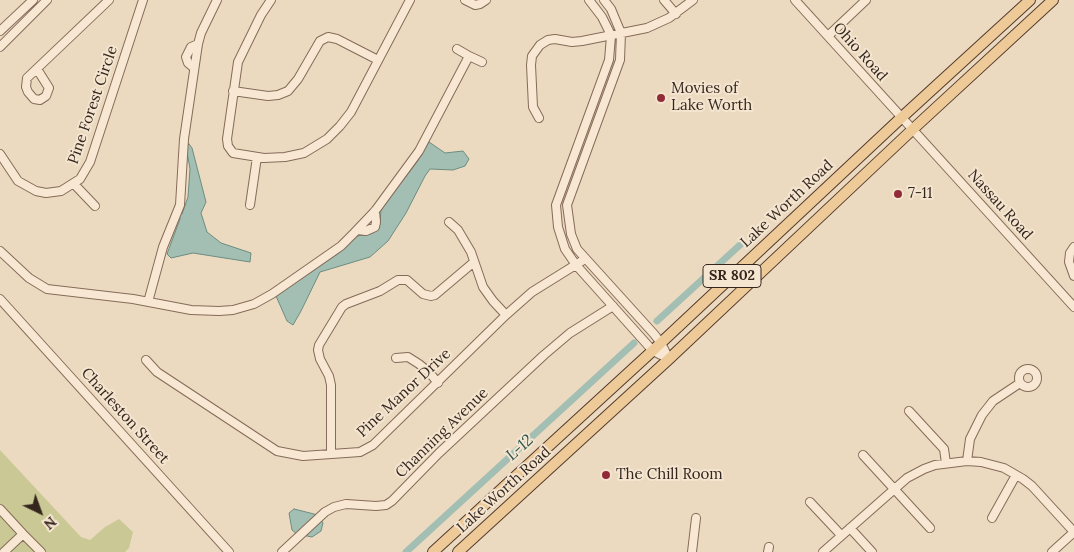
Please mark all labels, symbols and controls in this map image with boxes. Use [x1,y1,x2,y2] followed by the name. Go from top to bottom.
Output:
[829,19,891,85] street label: Ohio Road
[64,44,122,166] street label: Pine Forest Circle
[671,80,752,115] place label: Movies of Lake Worth
[655,92,667,104] marker: Movies of Lake Worth
[737,156,837,252] street label: Lake Worth Road
[964,166,1036,244] street label: Nassau Road
[908,185,932,203] place label: 7-11
[892,188,904,200] marker: 7-11
[703,264,761,288] road number: SR 802
[353,345,455,441] street label: Pine Manor Drive
[77,364,173,468] street label: Charleston Street
[392,384,492,482] street label: Channing Avenue
[503,431,537,465] water label: L-12
[453,443,555,537] street label: Lake Worth Road
[616,466,723,484] place label: The Chill Room
[600,469,612,481] marker: The Chill Room
[15,487,65,537] north arrow
[40,513,60,533] text: N

